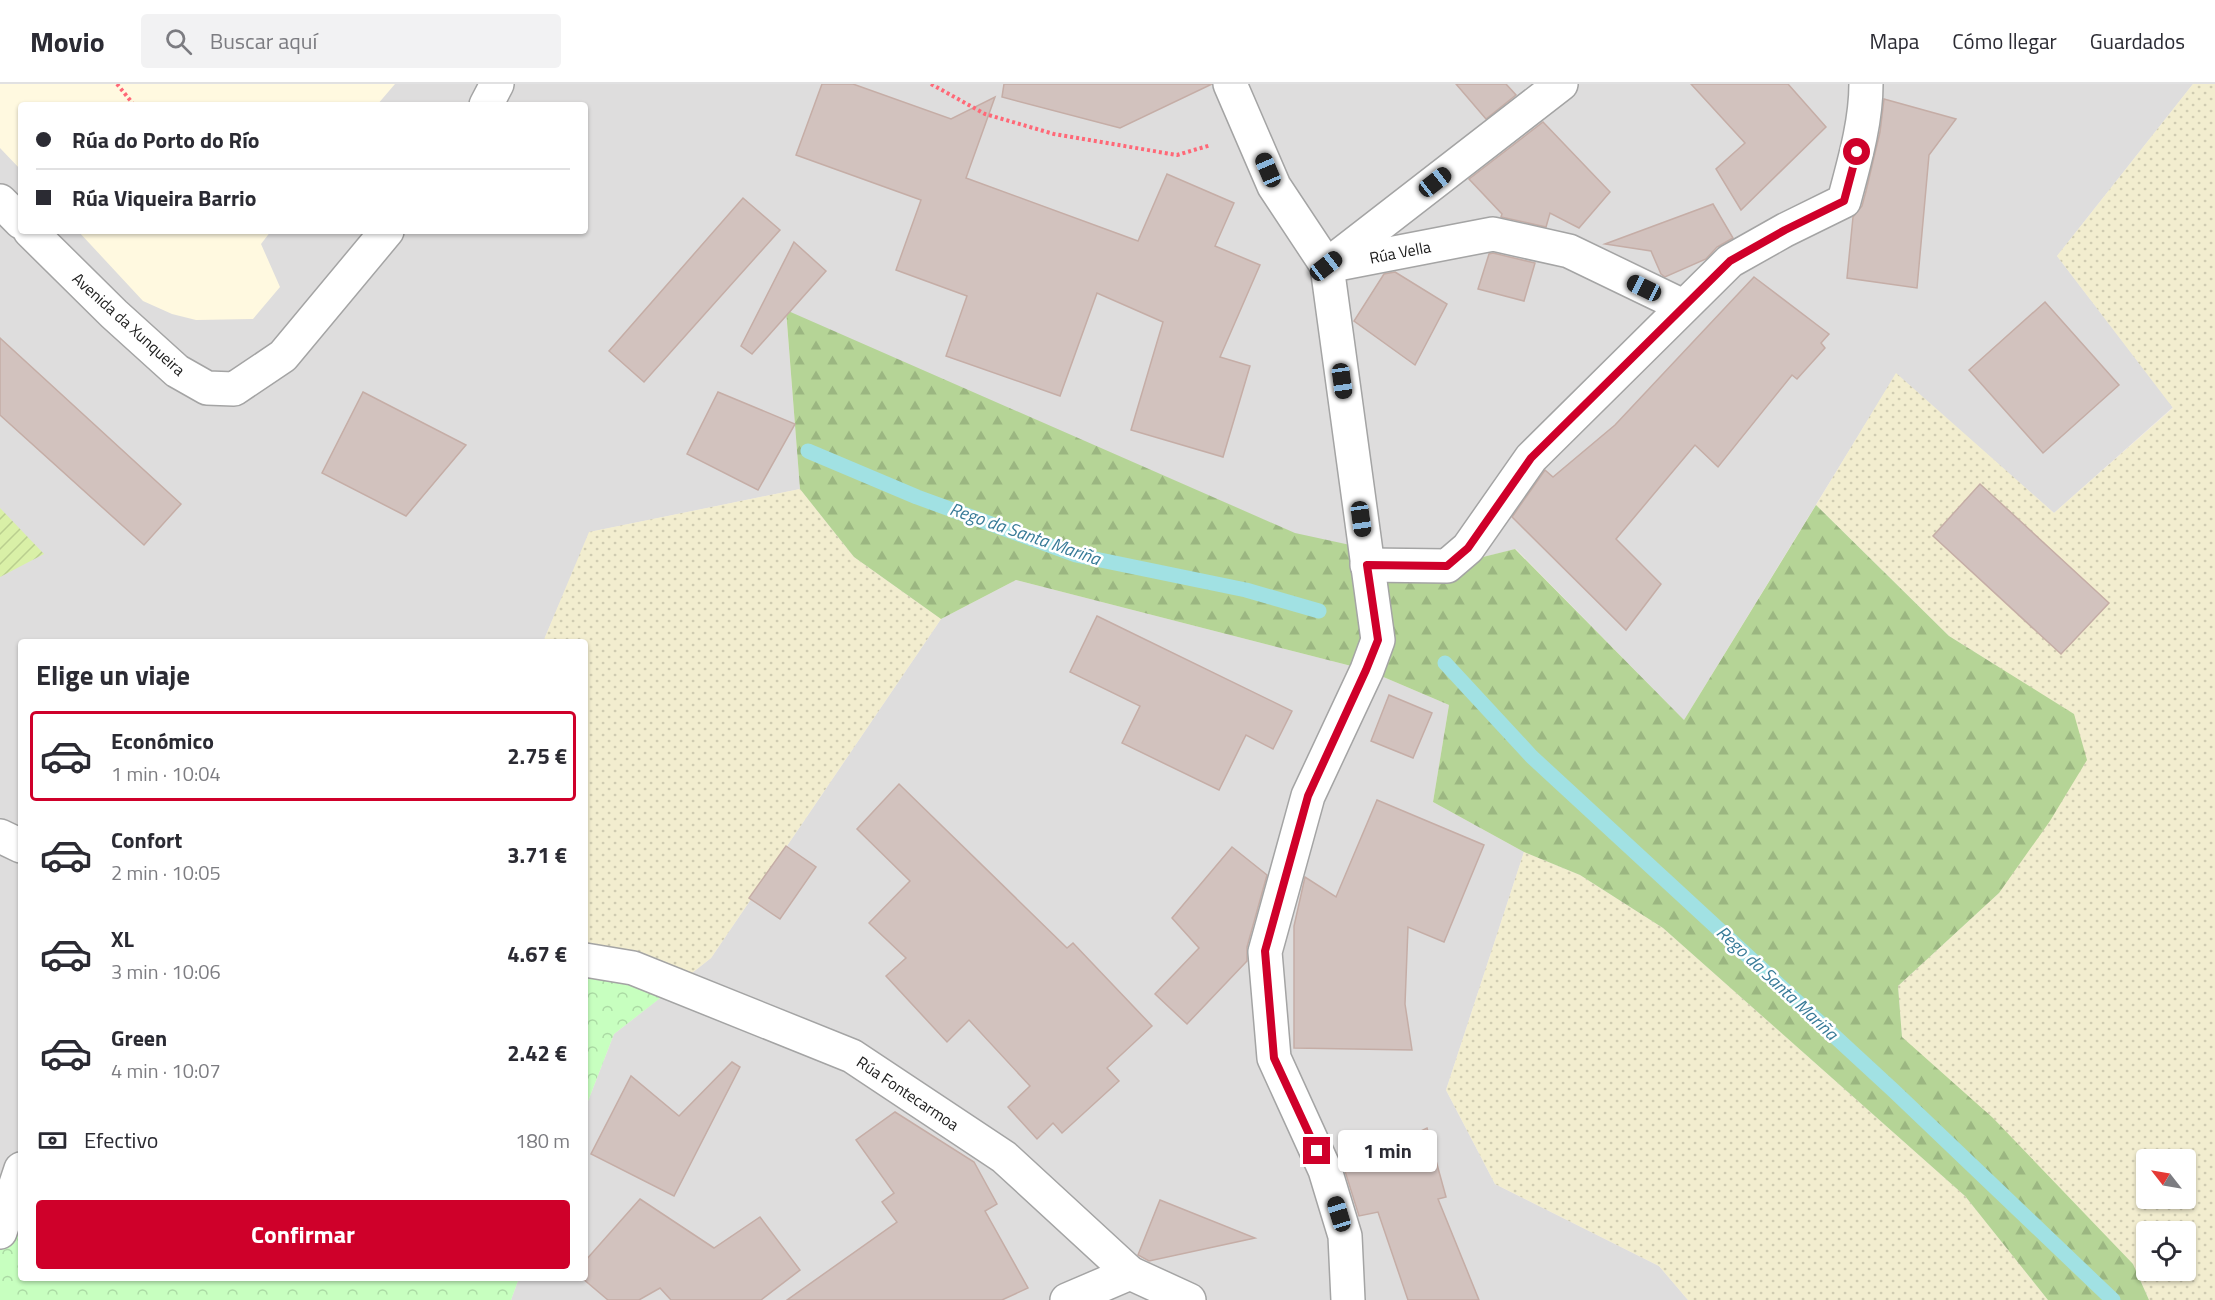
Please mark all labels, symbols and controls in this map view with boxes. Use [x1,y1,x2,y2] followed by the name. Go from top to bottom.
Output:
[141,14,561,68] search box
[30,20,105,63] text: Movio
[210,24,317,58] text: Buscar aquí
[162,25,195,58] icon: search
[1870,25,1919,57] text: Mapa
[1952,25,2057,57] text: Cómo llegar
[2090,25,2185,57] text: Guardados
[72,123,260,157] text: Rúa do Porto do Río
[1843,138,1870,165] route start
[1253,150,1283,190] car
[1415,164,1455,200] car
[72,181,257,215] text: Rúa Viqueira Barrio
[1367,234,1433,270] street label: Rúa Vella
[1306,248,1346,284] car
[67,267,191,381] street label: Avenida da Xunqueira
[1624,272,1664,304] car
[1331,362,1353,400] car
[946,495,1105,572] water label: Rego da Santa Mariña
[1350,500,1372,538] car
[36,654,190,695] text: Elige un viaje
[111,724,214,758] text: Económico
[39,729,93,783] icon: car
[507,739,567,773] text: 2.75 €
[111,758,221,789] text: 1 min · 10:04
[111,823,182,857] text: Confort
[39,828,93,882] icon: car
[507,838,567,872] text: 3.71 €
[111,857,221,888] text: 2 min · 10:05
[1711,919,1845,1047] water label: Rego da Santa Mariña
[111,922,134,956] text: XL
[39,927,93,981] icon: car
[507,937,567,971] text: 4.67 €
[111,956,221,987] text: 3 min · 10:06
[111,1021,167,1055] text: Green
[39,1026,93,1080] icon: car
[507,1036,567,1070] text: 2.42 €
[852,1050,964,1136] street label: Rúa Fontecarmoa
[111,1055,221,1086] text: 4 min · 10:07
[84,1123,158,1157] text: Efectivo
[36,1124,69,1157] icon: cash
[515,1125,570,1156] text: 180 m
[1338,1130,1437,1172] callout: 1 min
[1363,1135,1412,1166] text: 1 min
[1303,1137,1330,1164] route end
[2136,1149,2196,1209] north arrow
[2136,1149,2196,1281] map controls
[1325,1194,1353,1234] car
[36,1200,570,1269] button: Confirmar
[2136,1221,2196,1281] button: locate

